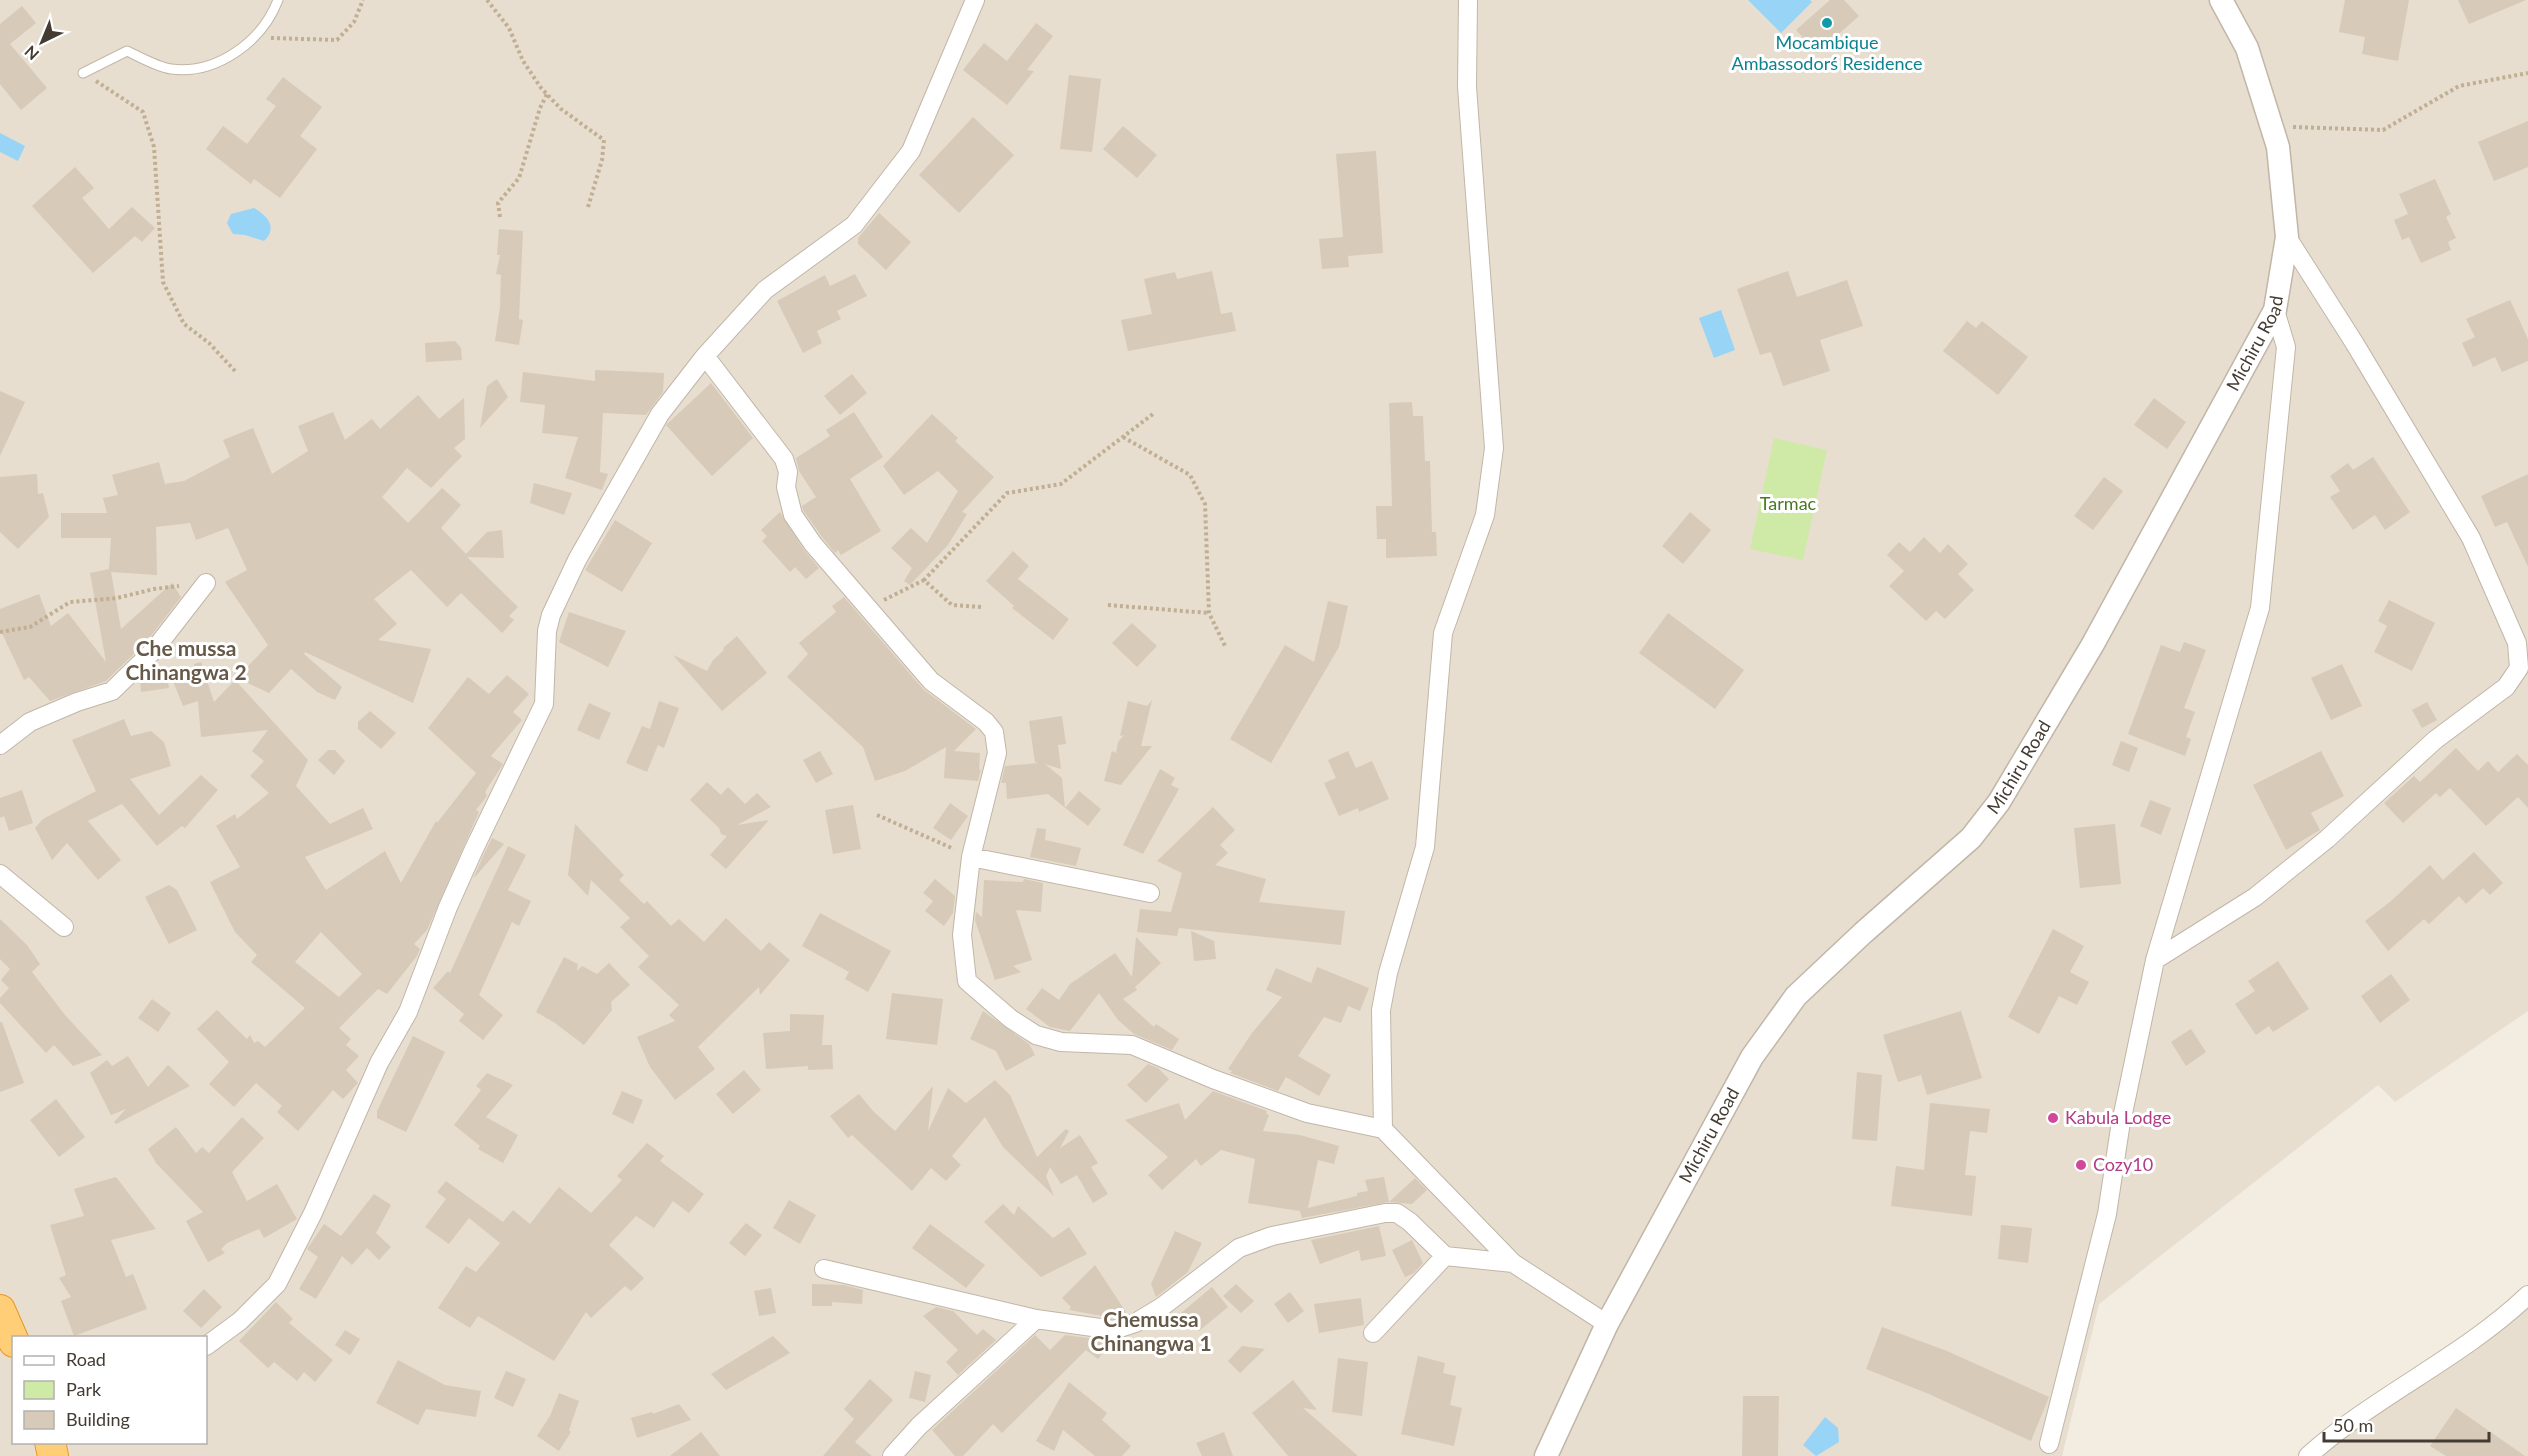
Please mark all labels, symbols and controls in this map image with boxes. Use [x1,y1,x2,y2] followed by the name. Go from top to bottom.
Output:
[12,12,72,72] north arrow
[1820,16,1834,30] marker: Mocambique Ambassodorś Residence
[1732,31,1922,74] place label: Mocambique Ambassodorś Residence
[20,42,42,64] text: N
[2221,294,2287,394] street label: Michiru Road
[1760,492,1817,514] park label: Tarmac
[125,635,247,684] district label: Che mussa Chinangwa 2
[1982,716,2055,818] street label: Michiru Road
[1674,1084,1743,1186] street label: Michiru Road
[2065,1106,2171,1128] place label: Kabula Lodge
[2046,1111,2060,1125] marker: Kabula Lodge
[2093,1153,2153,1175] place label: Cozy10
[2074,1158,2088,1172] marker: Cozy10
[1090,1306,1212,1355] district label: Chemussa Chinangwa 1
[12,1336,207,1444] legend
[66,1348,106,1370] text: Road
[66,1378,102,1400] text: Park
[2324,1405,2489,1443] scale bar
[66,1408,130,1430] text: Building
[2333,1414,2373,1436] text: 50 m

